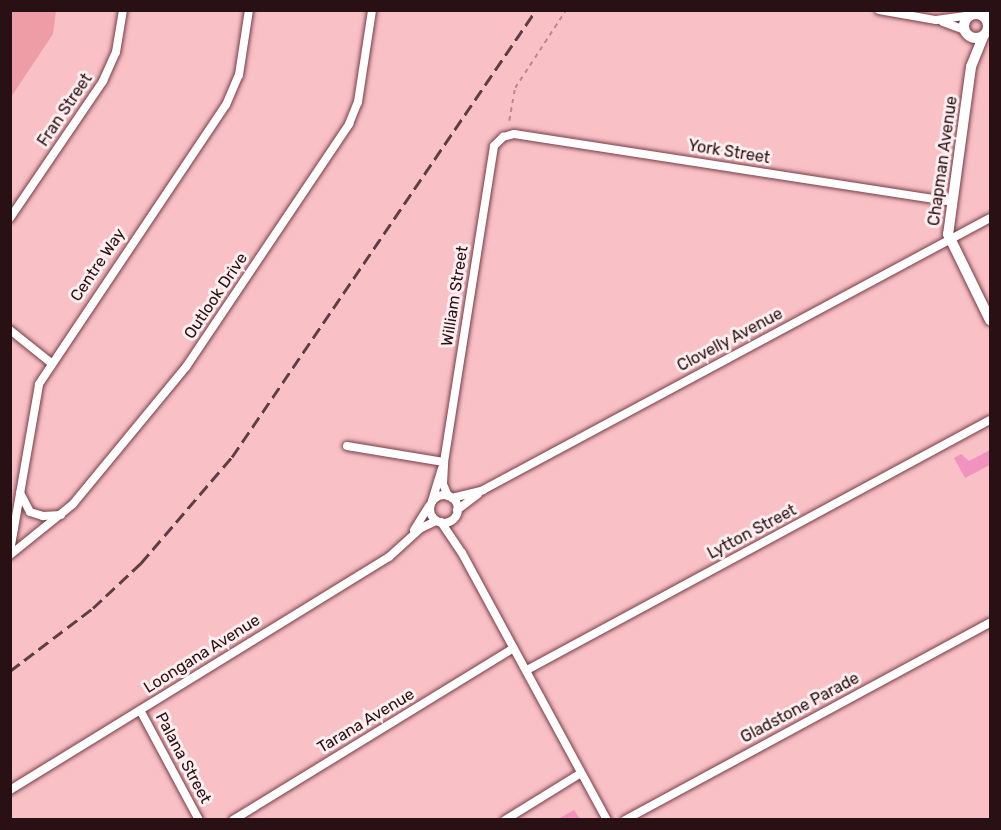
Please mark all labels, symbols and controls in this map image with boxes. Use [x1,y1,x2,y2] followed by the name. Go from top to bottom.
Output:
[34,70,96,150] street label: Fran Street
[924,95,962,227] street label: Chapman Avenue
[687,136,771,168] street label: York Street
[66,225,130,305] street label: Centre Way
[438,244,472,348] street label: William Street
[180,249,252,343] street label: Outlook Drive
[674,304,786,376] street label: Clovelly Avenue
[704,501,800,563] street label: Lytton Street
[140,610,264,698] street label: Loongana Avenue
[737,669,863,747] street label: Gladstone Parade
[314,684,418,758] street label: Tarana Avenue
[151,709,215,807] street label: Palana Street

